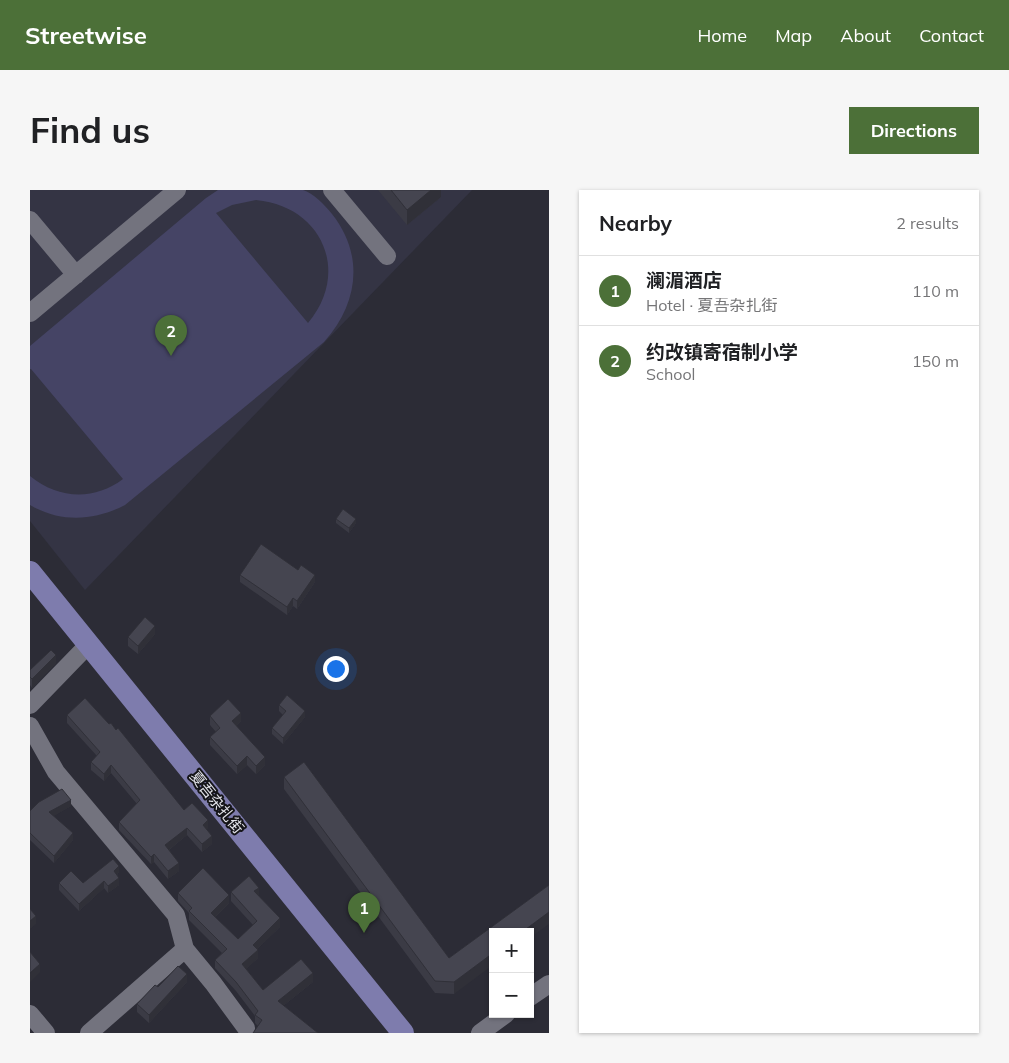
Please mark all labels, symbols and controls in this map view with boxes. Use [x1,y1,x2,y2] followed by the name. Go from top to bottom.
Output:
[25,20,147,50] text: Streetwise
[697,24,747,47] text: Home
[775,24,812,47] text: Map
[840,24,891,47] text: About
[919,24,984,47] text: Contact
[849,107,979,154] button: Directions
[30,108,150,152] text: Find us
[599,210,672,236] text: Nearby
[896,213,959,233] text: 2 results
[646,268,722,292] text: 澜湄酒店
[610,281,620,301] text: 1
[912,281,959,301] text: 110 m
[646,295,777,315] text: Hotel · 夏吾杂扎街
[155,315,187,356] pin: 2
[646,340,798,364] text: 约改镇寄宿制小学
[610,351,620,371] text: 2
[912,351,959,371] text: 150 m
[646,364,695,384] text: School
[323,656,349,682] your location
[186,767,248,837] street label: 夏吾杂扎街
[348,892,380,933] pin: 1
[489,928,534,1018] map controls
[489,928,534,973] button: +
[489,973,534,1018] button: −

